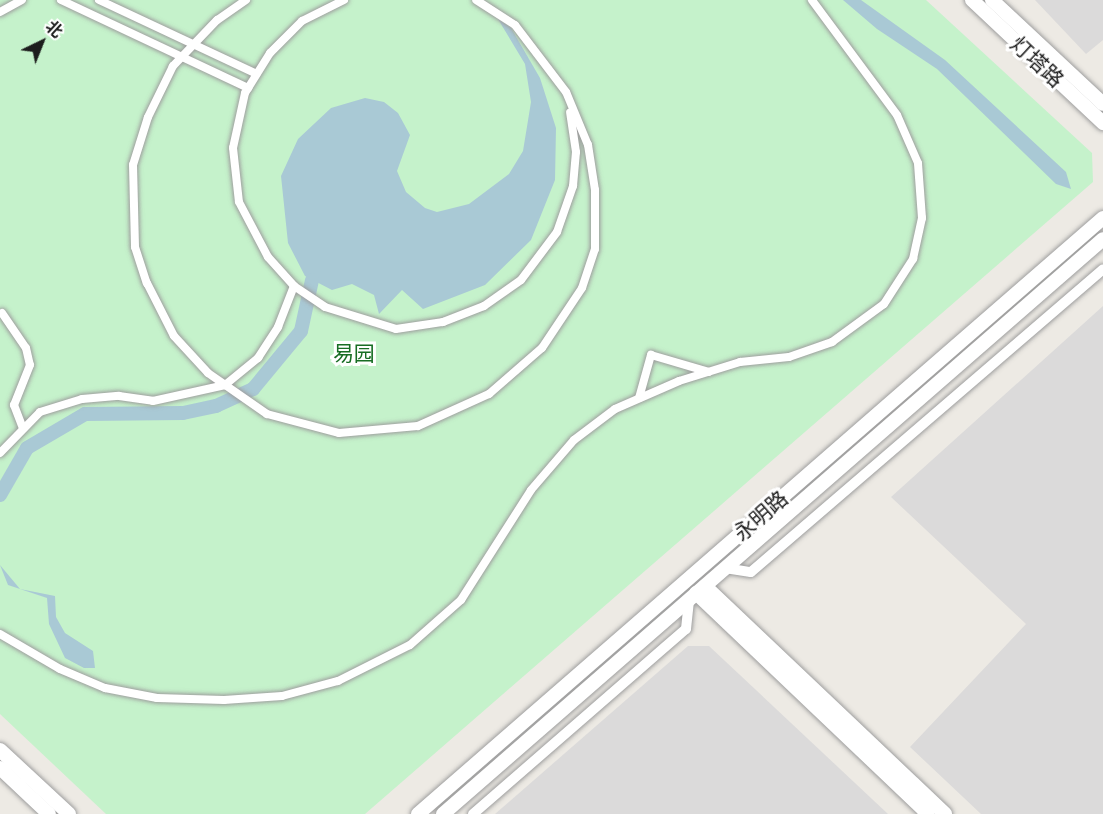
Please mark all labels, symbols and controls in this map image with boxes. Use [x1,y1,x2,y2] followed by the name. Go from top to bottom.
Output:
[12,12,72,72] north arrow
[42,16,67,42] text: 北
[1005,31,1069,93] street label: 灯塔路
[333,341,375,367] park label: 易园
[729,486,793,546] street label: 永明路

